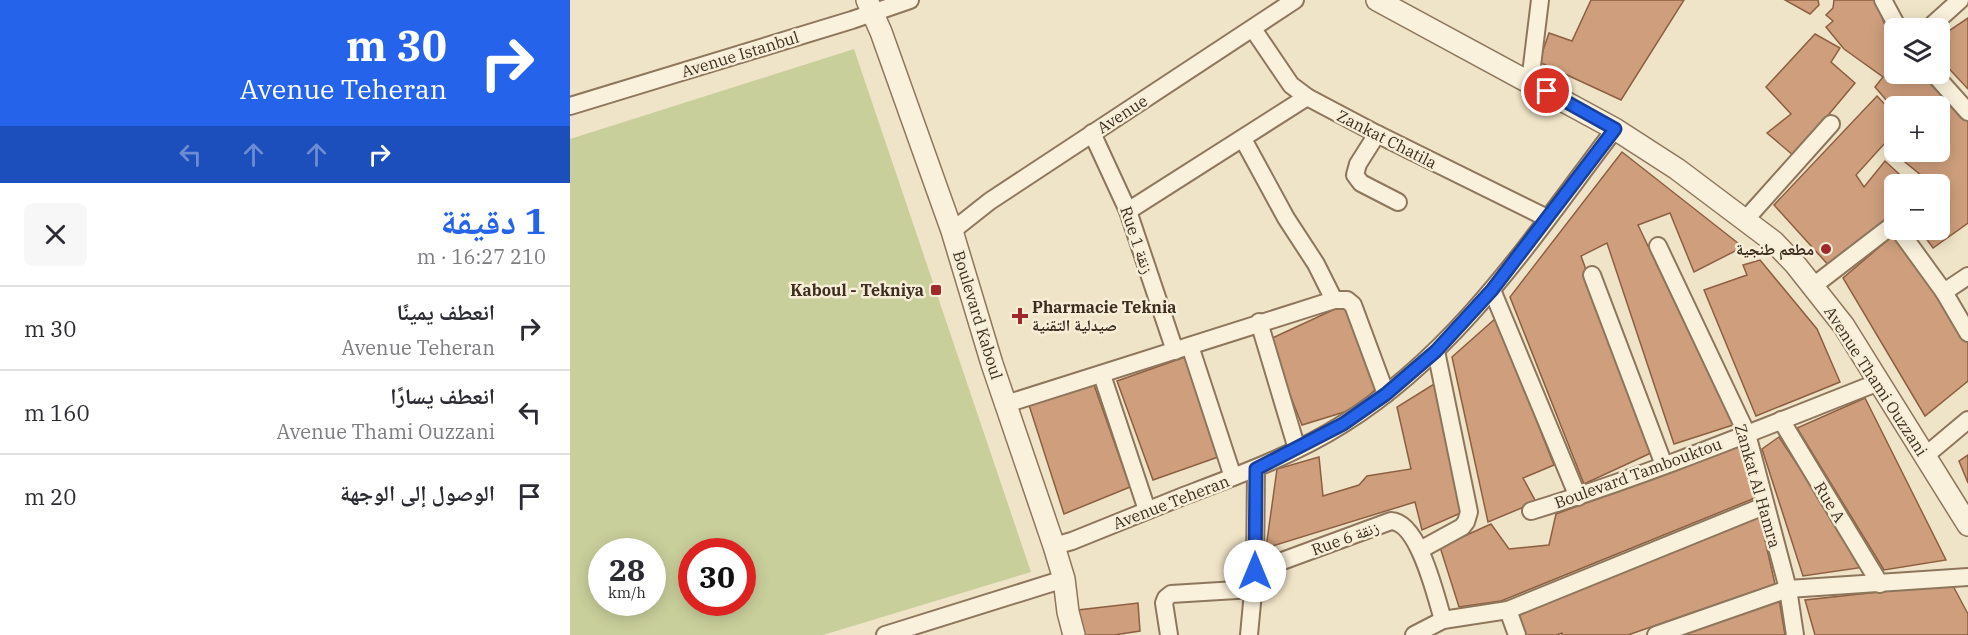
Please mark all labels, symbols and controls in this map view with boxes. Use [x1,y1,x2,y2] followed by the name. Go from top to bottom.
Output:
[346,18,447,73] text: 30 m
[1884,18,1950,240] map controls
[1884,18,1950,84] button: layers
[468,24,546,102] icon: right
[679,27,801,81] street label: Avenue Istanbul
[1521,65,1572,116] pin
[240,71,447,106] text: Avenue Teheran
[1530,74,1563,107] icon: arrive
[1093,90,1151,138] street label: Avenue
[1884,96,1950,162] button: +
[1334,105,1441,173] street label: Zankat Chatila
[174,138,207,171] icon: left
[237,138,270,171] icon: ahead
[300,138,333,171] icon: ahead
[363,138,396,171] icon: right
[1884,174,1950,240] button: −
[440,197,546,244] text: 1 دقيقة
[24,203,87,266] button: close
[1116,204,1158,276] street label: Rue 1 زنقة
[1736,239,1814,261] place label: مطعم طنجية
[1819,242,1833,256] marker: مطعم طنجية
[417,243,546,270] text: 210 m · 16:27
[949,248,1007,382] street label: Boulevard Kaboul
[790,280,924,300] place label: Kaboul - Tekniya
[929,283,943,297] marker: Kaboul - Tekniya
[397,297,495,326] text: انعطف يمينًا
[1032,297,1176,335] place label: Pharmacie Teknia صيدلية التقنية
[1820,302,1932,460] street label: Avenue Thami Ouzzani
[1013,309,1027,323] marker: Pharmacie Teknia صيدلية التقنية
[513,312,546,345] icon: right
[24,314,76,343] text: 30 m
[341,334,495,361] text: Avenue Teheran
[390,381,495,410] text: انعطف يسارًا
[513,396,546,429] icon: left
[24,398,90,427] text: 160 m
[277,418,495,445] text: Avenue Thami Ouzzani
[1731,422,1785,551] street label: Zankat Al Hamra
[1551,433,1725,513] street label: Boulevard Tambouktou
[1110,471,1232,533] street label: Avenue Teheran
[340,478,495,507] text: الوصول إلى الوجهة
[1810,478,1850,526] street label: Rue A
[513,480,546,513] icon: arrive
[24,482,76,511] text: 20 m
[1309,517,1381,559] street label: Rue 6 زنقة
[678,538,756,616] speed limit sign: 30
[1223,539,1287,603] position arrow
[609,550,645,589] text: 28
[608,583,646,602] text: km/h

